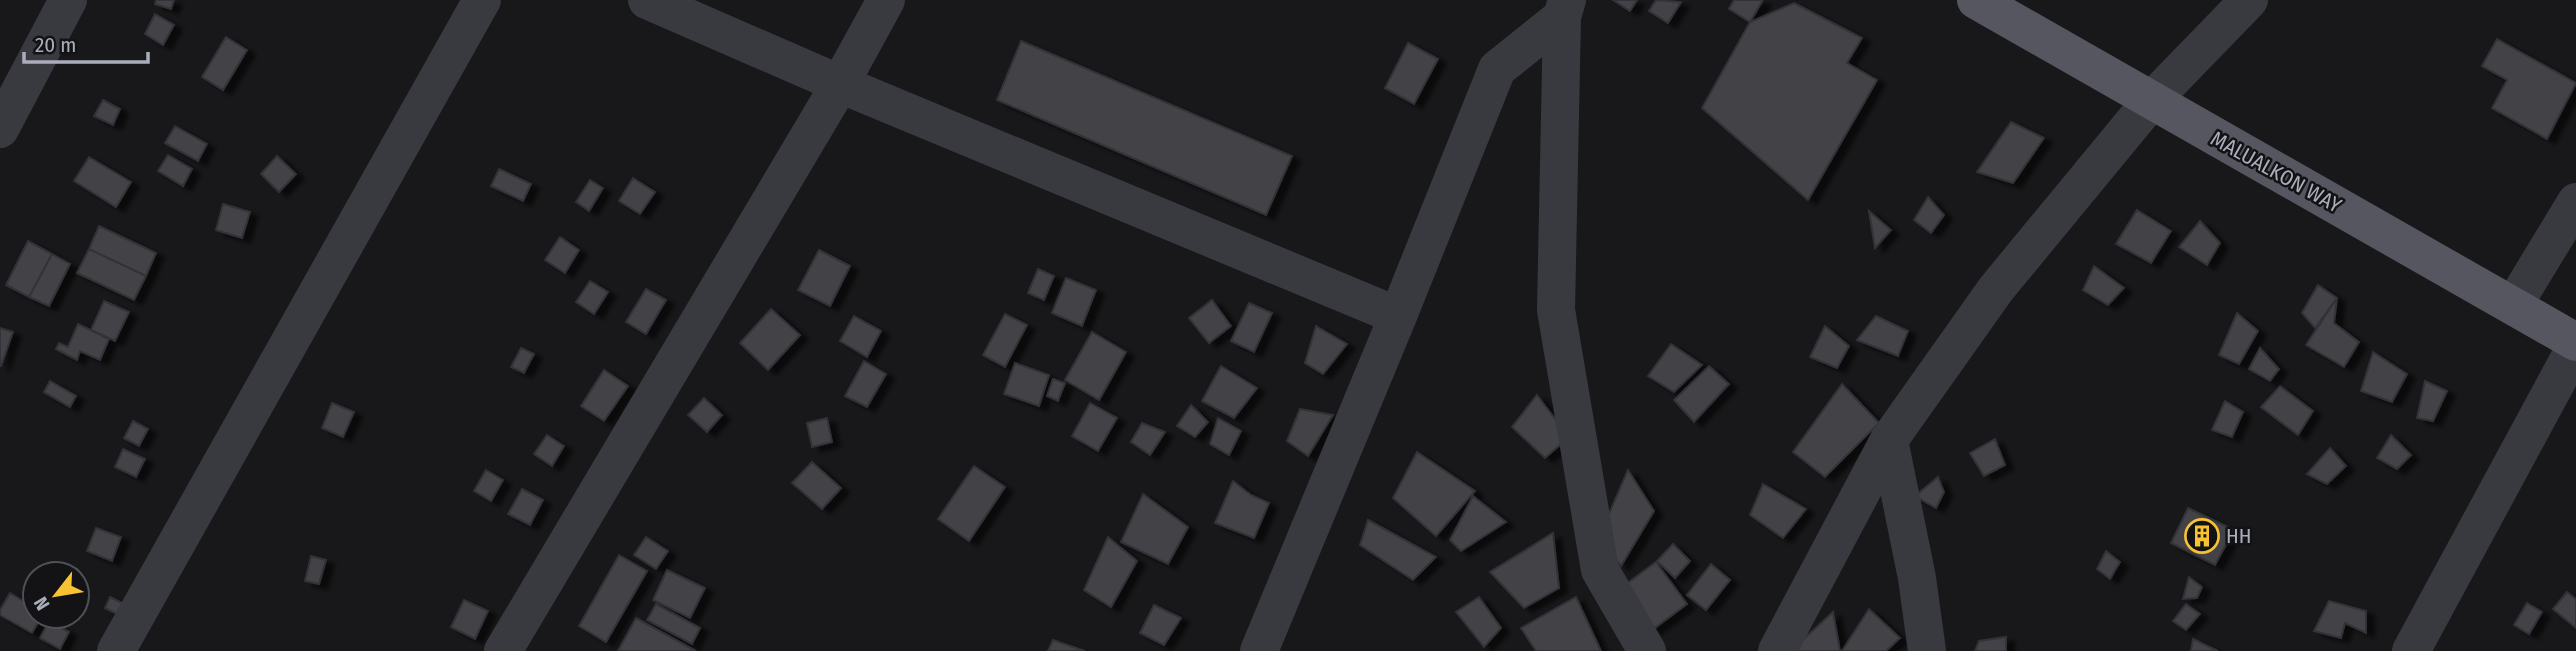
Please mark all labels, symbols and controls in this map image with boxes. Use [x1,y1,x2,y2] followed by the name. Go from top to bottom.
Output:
[24,21,149,65] scale bar
[35,32,76,58] text: 20 m
[2206,125,2346,219] street label: MALUALKON WAY
[2183,517,2221,555] building icon: HH
[2226,523,2251,549] place label: HH
[21,560,91,630] north arrow
[29,593,55,614] text: N

